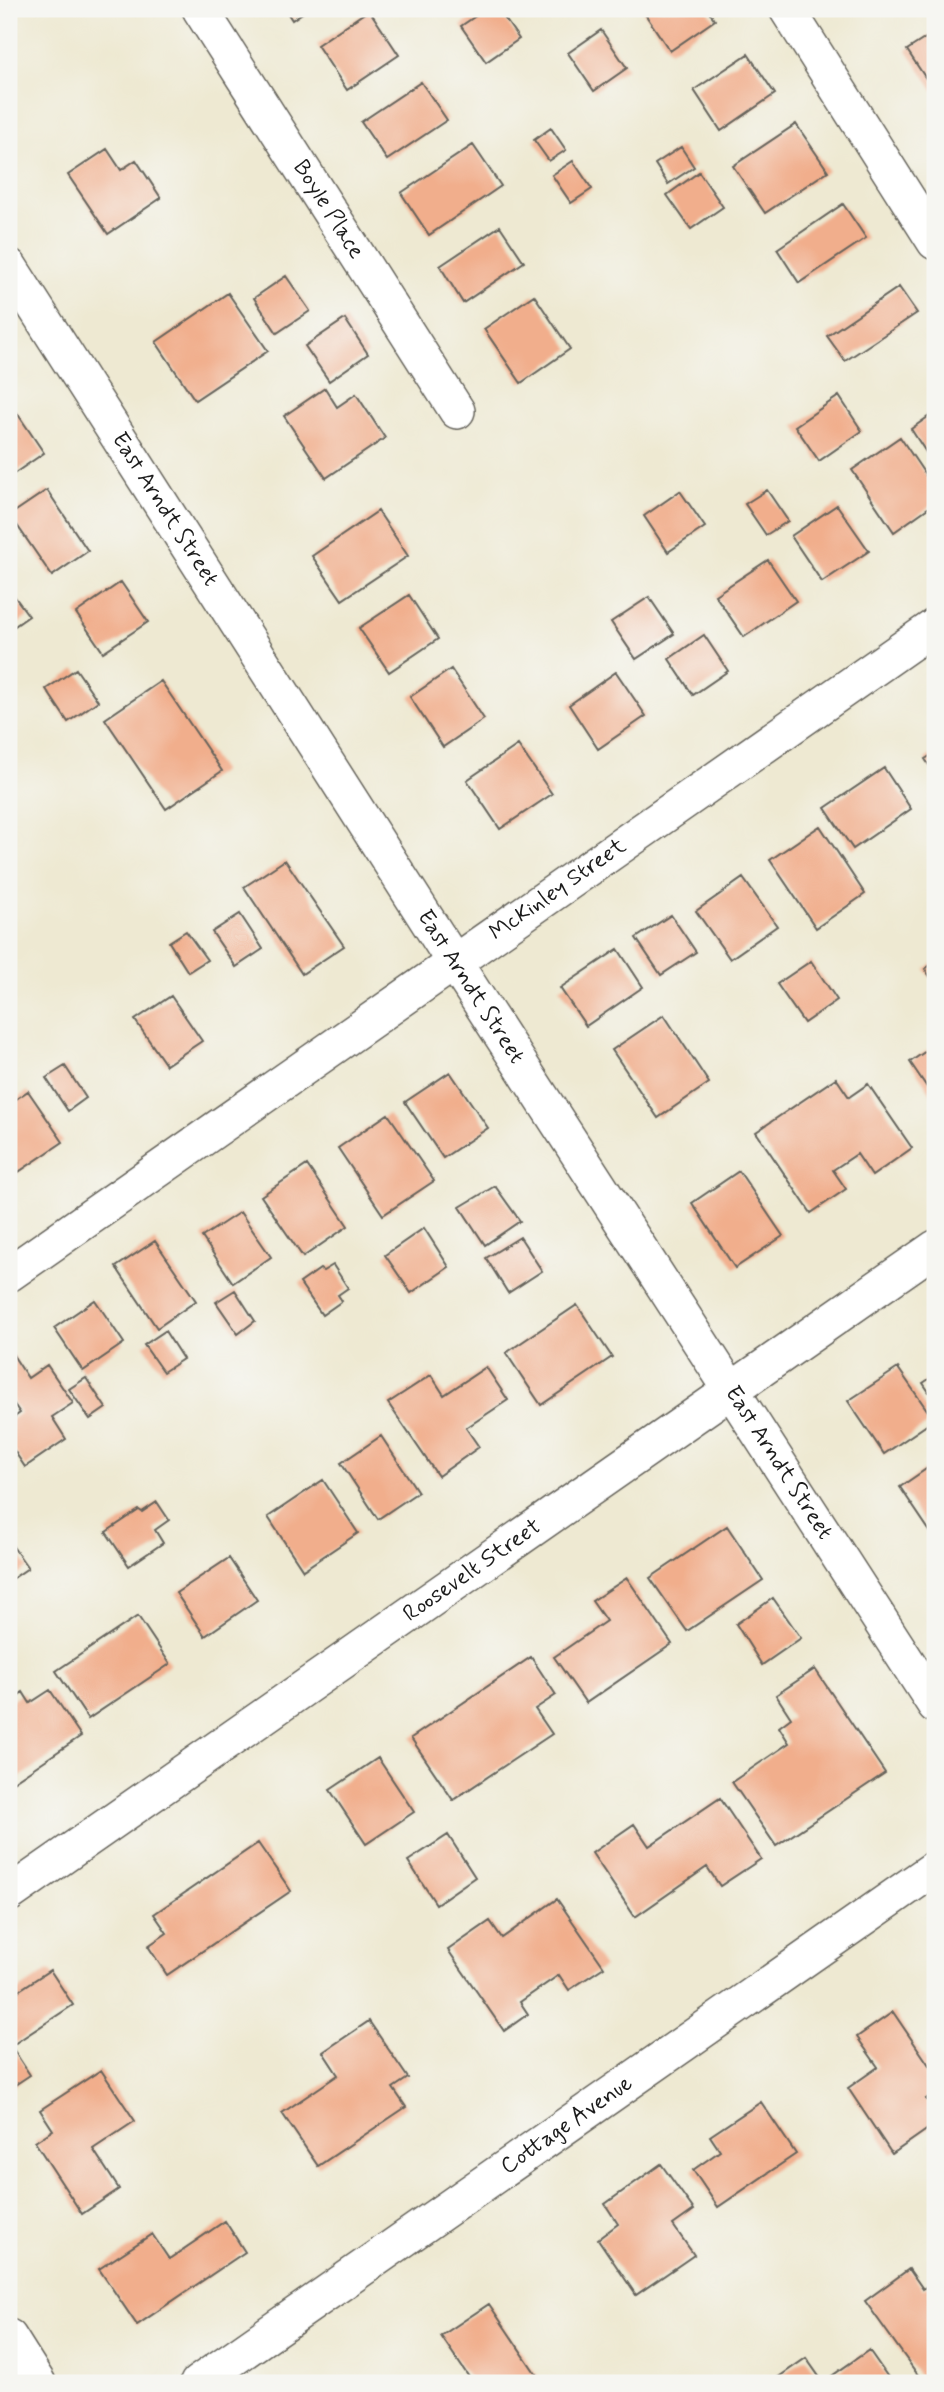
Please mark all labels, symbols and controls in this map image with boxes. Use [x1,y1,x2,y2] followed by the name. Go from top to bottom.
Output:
[285,154,371,265] street label: Boyle Place
[104,427,225,592] street label: East Arndt Street
[484,831,633,948] street label: McKinley Street
[410,904,531,1070] street label: East Arndt Street
[718,1380,839,1546] street label: East Arndt Street
[397,1512,547,1629] street label: Roosevelt Street
[495,2069,639,2182] street label: Cottage Avenue

